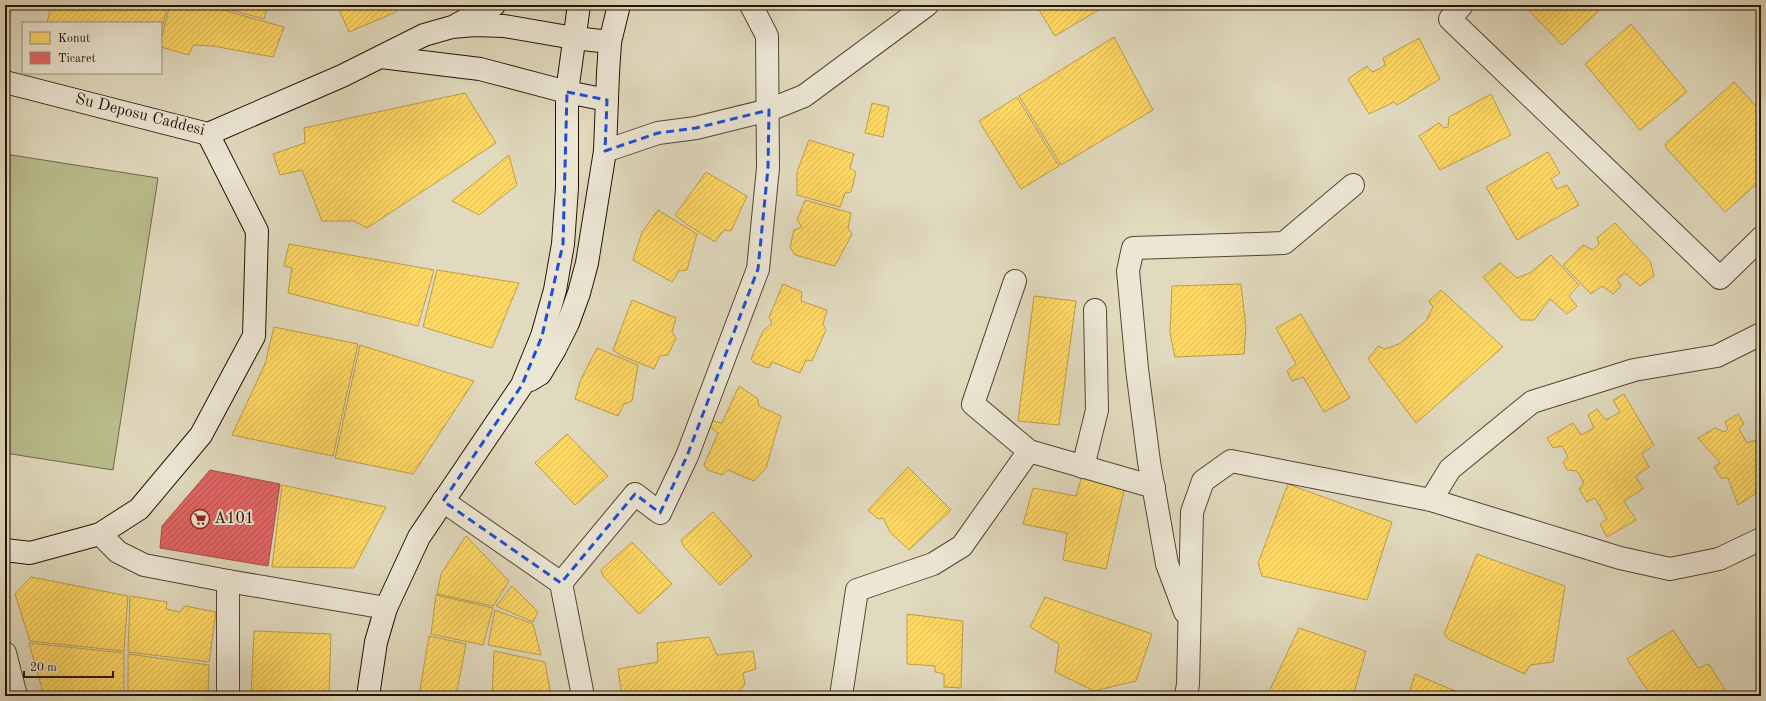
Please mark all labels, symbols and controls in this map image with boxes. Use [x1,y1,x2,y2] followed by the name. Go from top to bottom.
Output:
[22,22,162,74] legend
[58,33,90,45] text: Konut
[58,53,96,65] text: Ticaret
[74,91,206,139] street label: Su Deposu Caddesi
[189,508,211,530] supermarket icon: A101
[214,511,254,527] place label: A101
[24,653,113,679] scale bar
[30,662,57,674] text: 20 m

